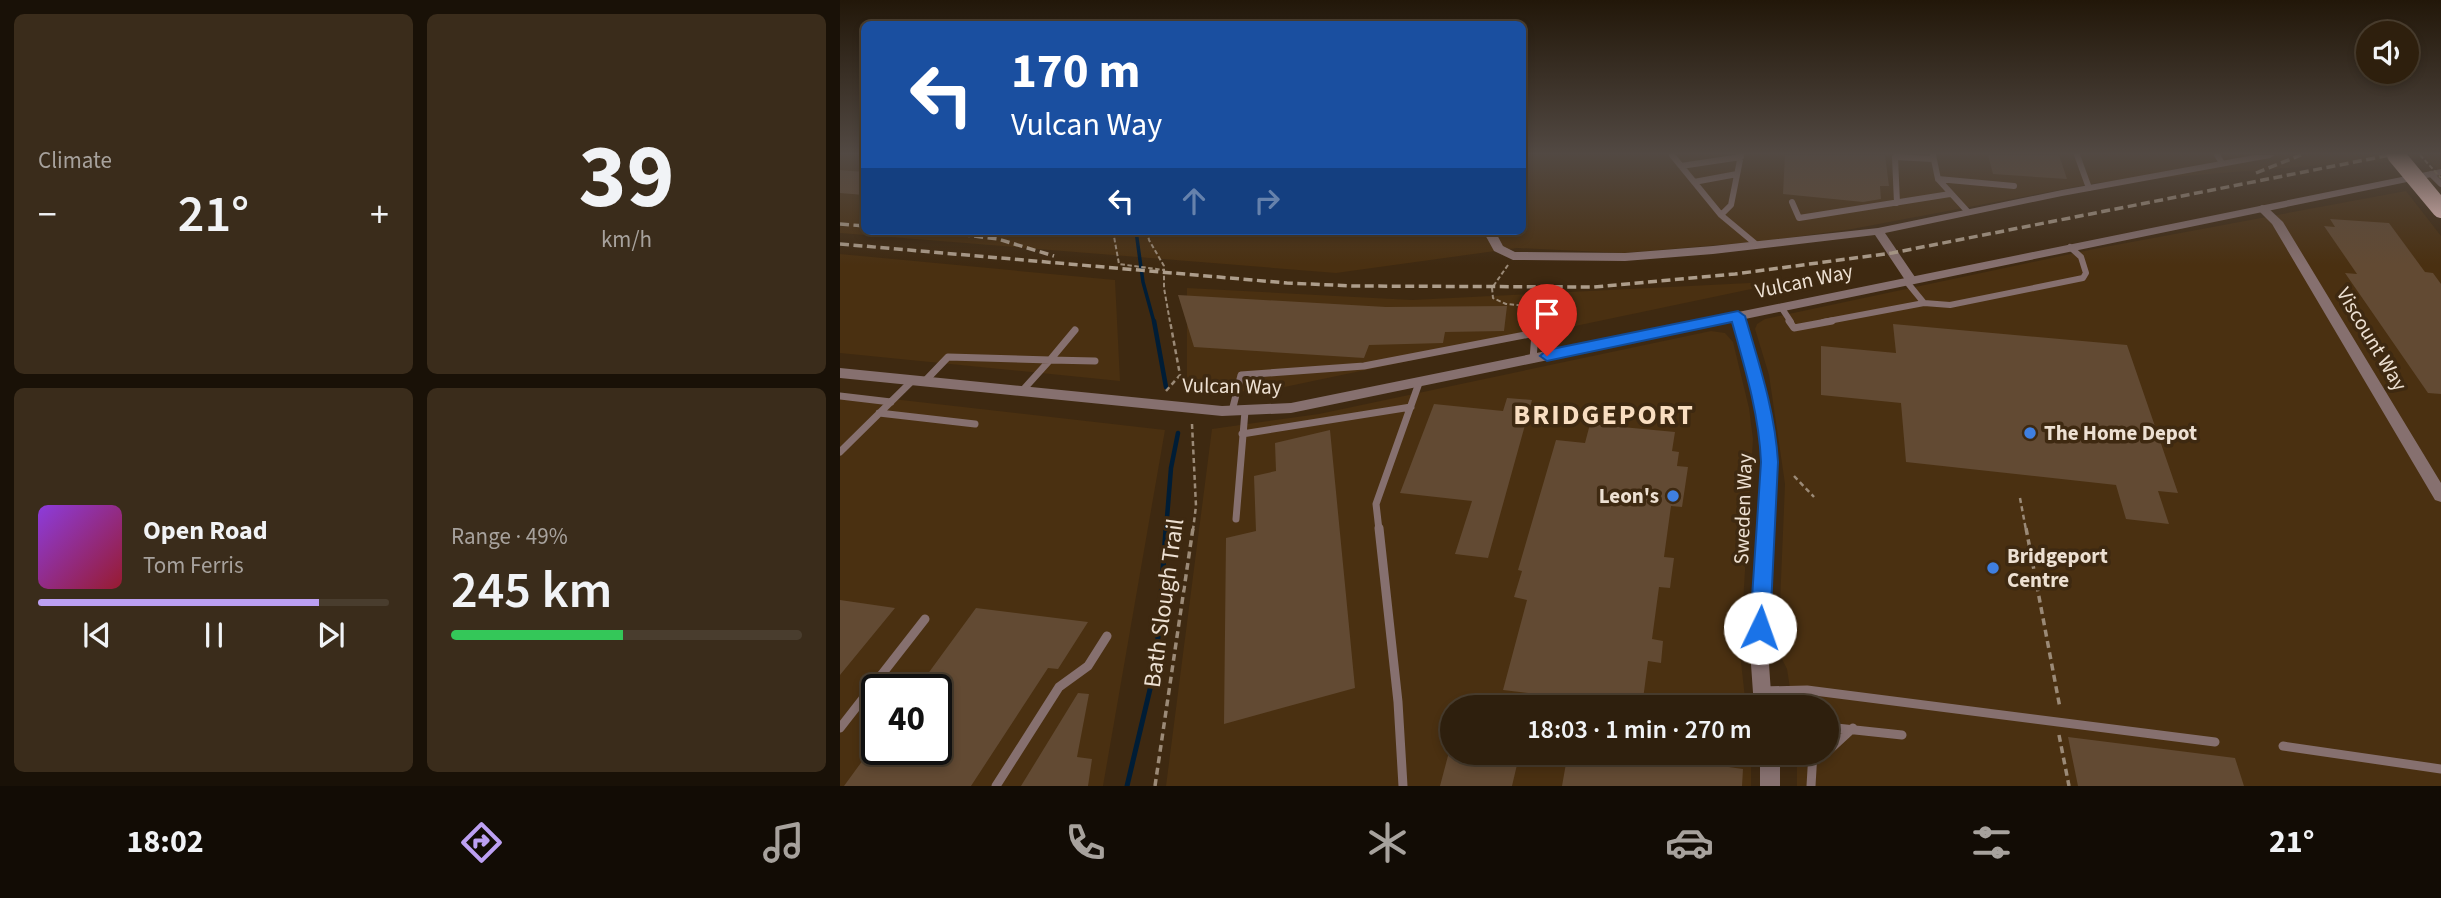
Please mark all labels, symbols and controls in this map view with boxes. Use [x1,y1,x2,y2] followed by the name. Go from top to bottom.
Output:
[2356,21,2419,84] map controls
[2356,21,2419,84] button: sound
[1011,37,1140,107] text: 170 m
[896,49,987,140] icon: left
[1011,102,1162,148] text: Vulcan Way
[578,113,675,242] text: 39
[38,144,112,177] text: Climate
[178,178,249,252] text: 21°
[1102,182,1140,220] icon: left
[1175,182,1213,220] icon: ahead
[1248,182,1286,220] icon: right
[38,188,57,242] text: −
[370,188,389,242] text: +
[601,223,652,256] text: km/h
[1752,256,1856,306] street label: Vulcan Way
[2329,282,2415,397] street label: Viscount Way
[1517,284,1577,356] pin
[1528,295,1566,333] icon: arrive
[1182,370,1282,402] street label: Vulcan Way
[1513,395,1695,435] district label: BRIDGEPORT
[2044,418,2197,448] place label: The Home Depot
[2022,425,2038,441] marker: The Home Depot
[1726,453,1760,565] street label: Sweden Way
[1599,481,1659,511] place label: Leon's
[1665,488,1681,504] marker: Leon's
[143,512,268,549] text: Open Road
[1135,516,1193,690] street label: Bath Slough Trail
[451,520,568,553] text: Range · 49%
[2007,541,2108,595] place label: Bridgeport Centre
[143,549,244,582] text: Tom Ferris
[451,554,612,628] text: 245 km
[1985,560,2001,576] marker: Bridgeport Centre
[1723,591,1797,665] position arrow
[78,616,116,654] icon: previous
[195,616,233,654] icon: pause
[312,616,350,654] icon: next
[861,674,952,765] speed limit sign: 40
[1527,711,1752,748] text: 18:03 · 1 min · 270 m
[457,818,506,867] icon: directions
[759,818,808,867] icon: music
[1061,818,1110,867] icon: phone
[1363,818,1412,867] icon: climate
[1665,818,1714,867] icon: car
[1967,818,2016,867] icon: filters
[127,819,204,865] text: 18:02
[2269,819,2314,865] text: 21°

